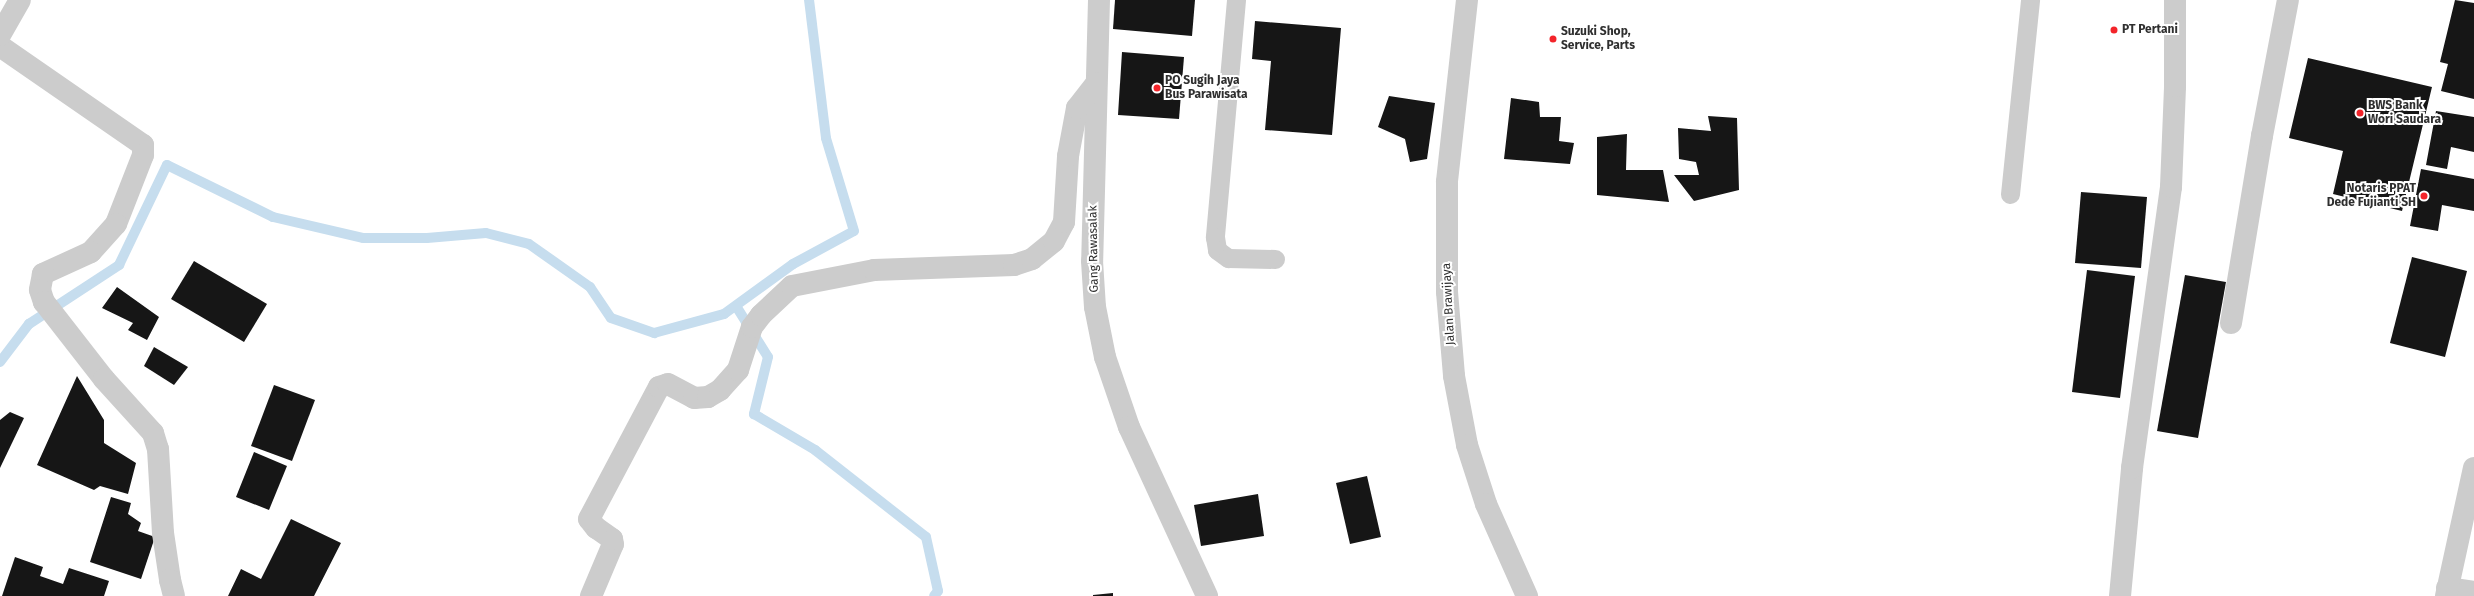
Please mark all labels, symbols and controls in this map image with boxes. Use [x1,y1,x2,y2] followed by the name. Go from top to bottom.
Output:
[2122,23,2178,37] place label: PT Pertani
[1561,25,1635,53] place label: Suzuki Shop, Service, Parts
[2109,25,2119,35] marker: PT Pertani
[1548,34,1558,44] marker: Suzuki Shop, Service, Parts
[1165,74,1248,102] place label: PO Sugih Jaya Bus Parawisata
[1152,83,1162,93] marker: PO Sugih Jaya Bus Parawisata
[2368,99,2441,127] place label: BWS Bank Wori Saudara
[2355,108,2365,118] marker: BWS Bank Wori Saudara
[2327,182,2416,210] place label: Notaris PPAT Dede Fujianti SH
[2419,191,2429,201] marker: Notaris PPAT Dede Fujianti SH
[1086,205,1102,293] street label: Gang Rawasalak
[1440,263,1458,345] street label: Jalan Brawijaya

